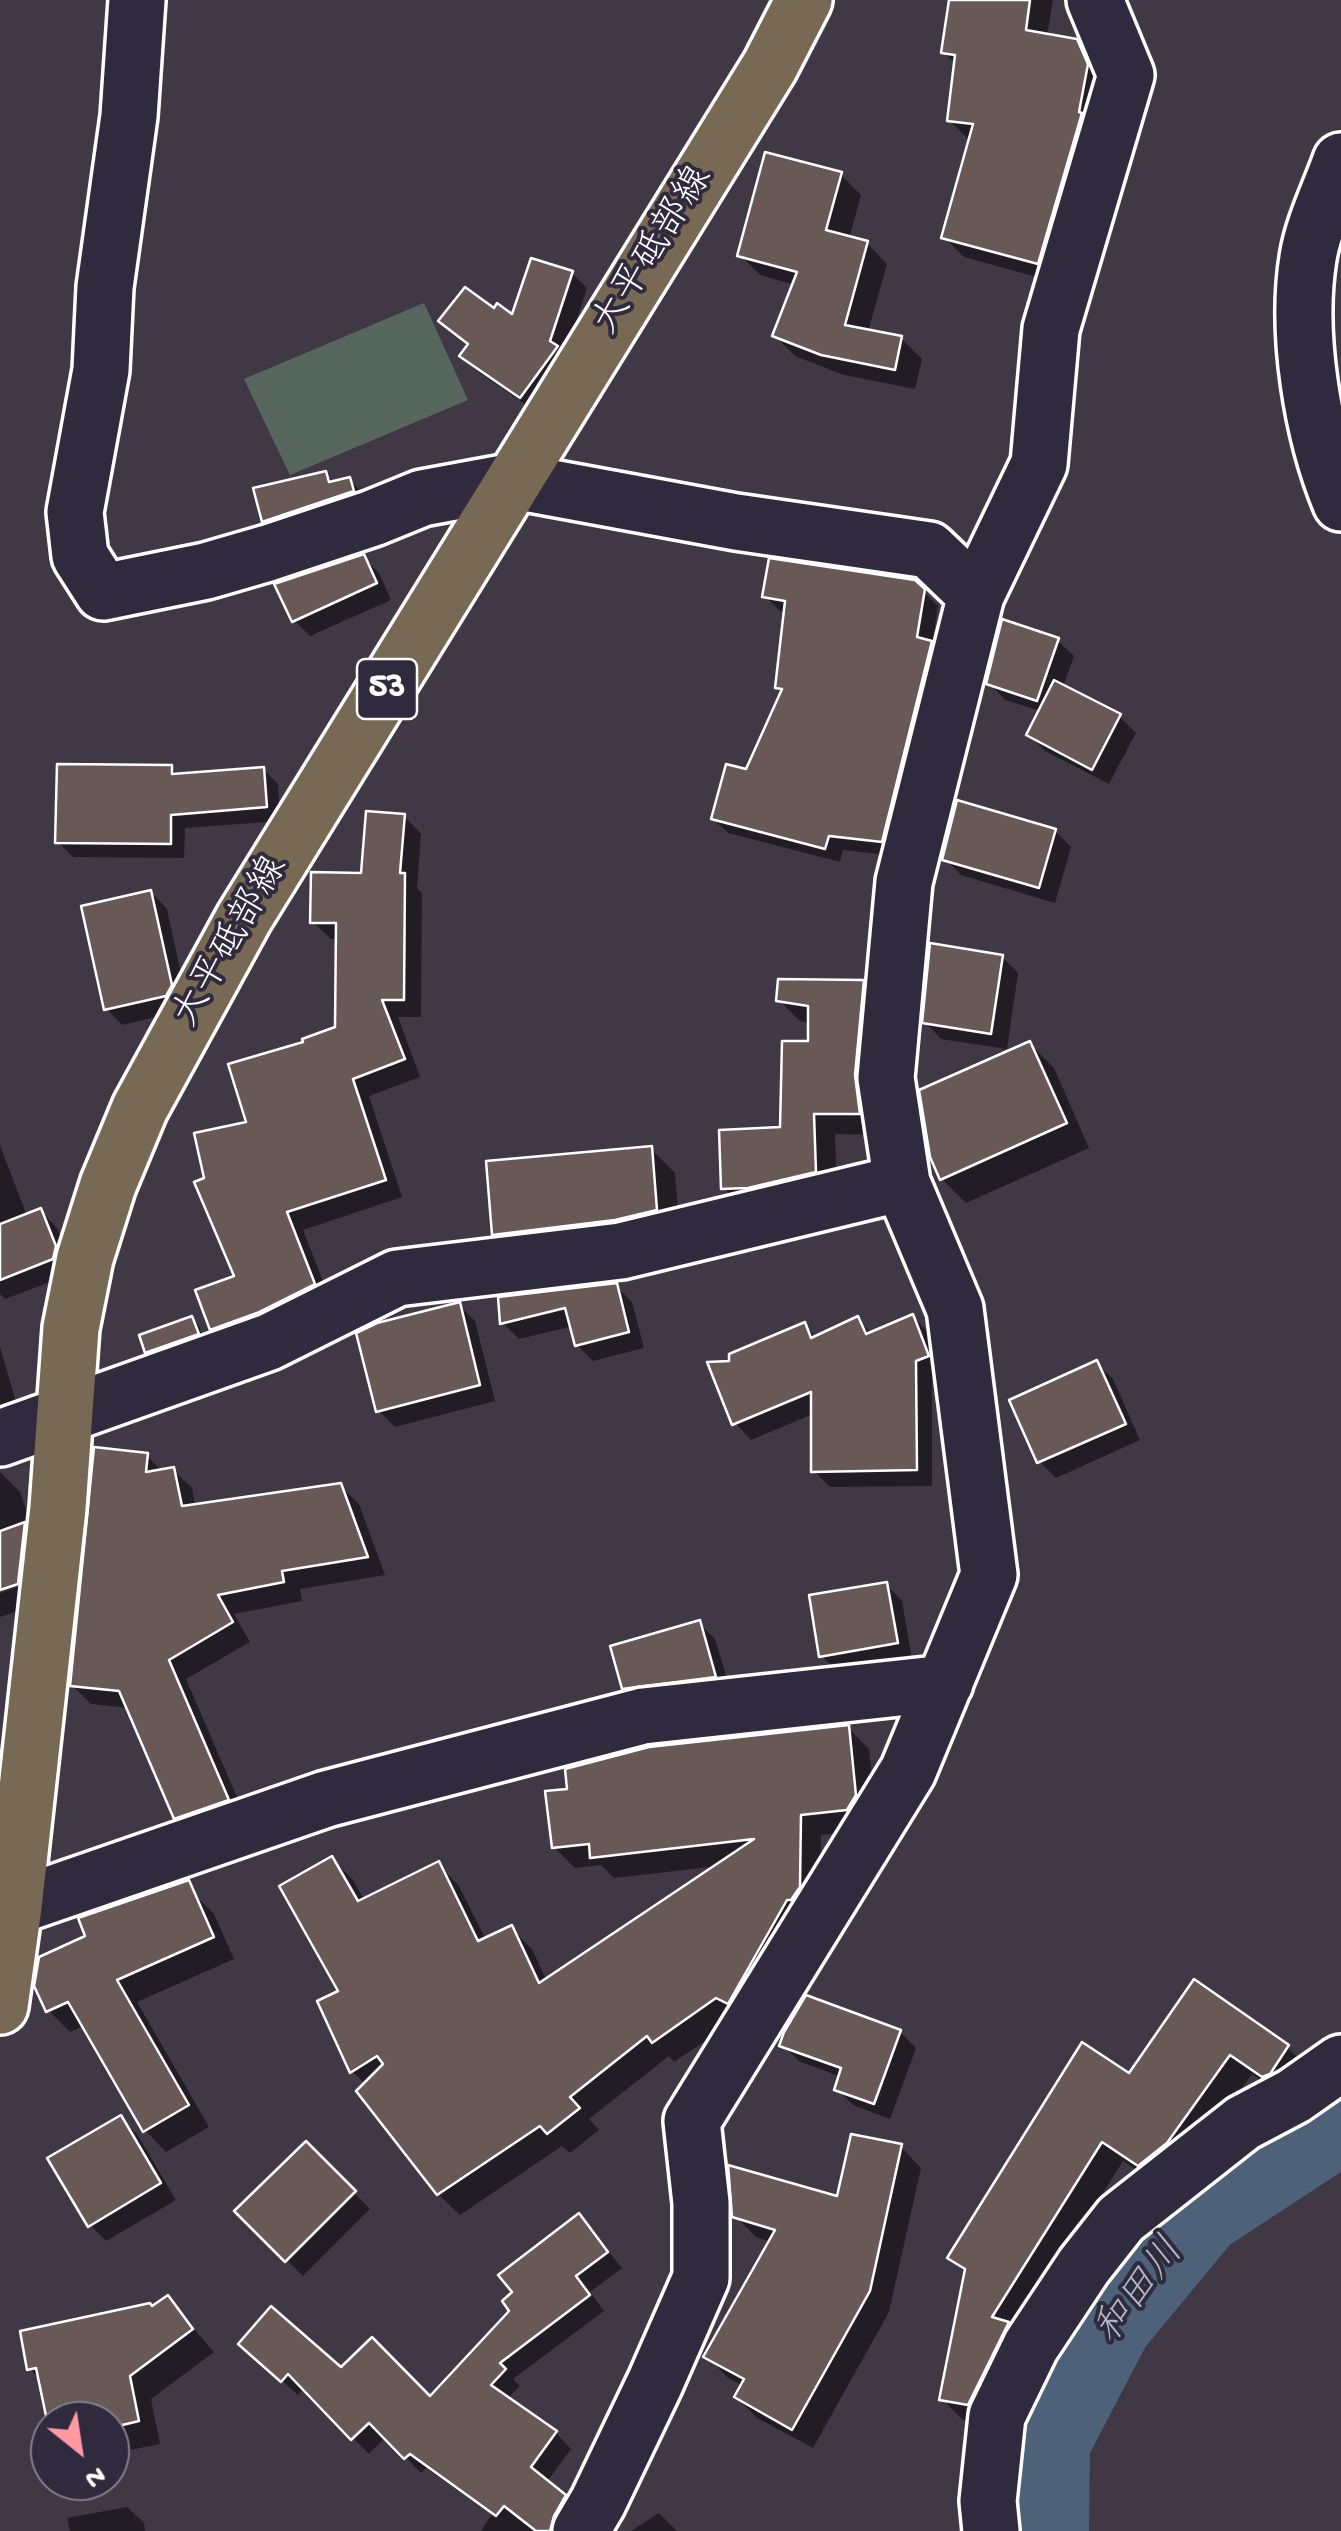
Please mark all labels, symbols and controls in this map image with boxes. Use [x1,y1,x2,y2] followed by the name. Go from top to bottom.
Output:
[585,159,725,345] street label: 大平砥部線
[357,659,417,719] road number: 53
[166,849,300,1037] street label: 大平砥部線
[1087,2231,1197,2355] water label: 和田川
[30,2401,130,2501] north arrow
[78,2457,110,2495] text: N

